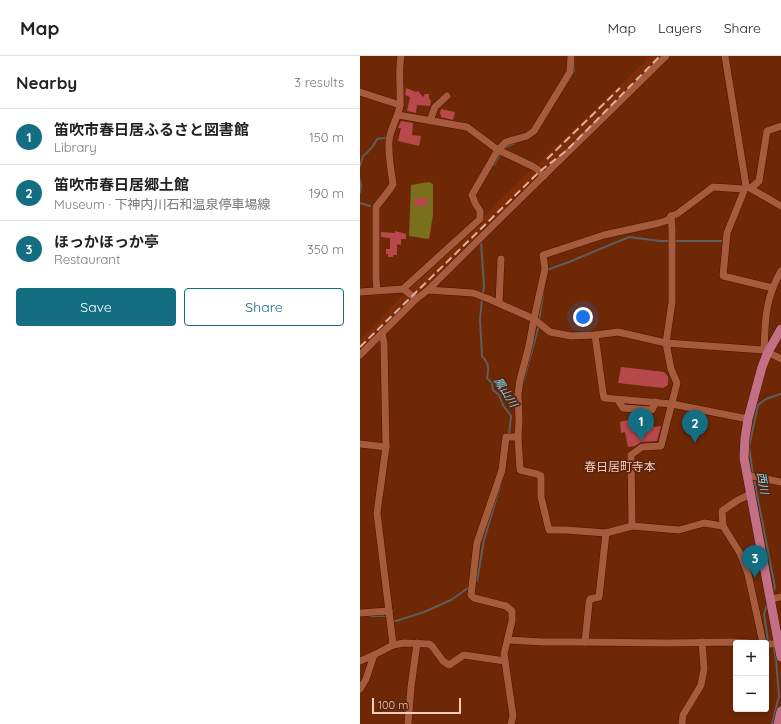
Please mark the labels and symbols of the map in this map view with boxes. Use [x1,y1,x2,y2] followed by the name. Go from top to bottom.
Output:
[573,307,593,327] your location
[491,374,521,411] water label: 鳳山川
[628,408,654,441] pin: 1
[682,410,708,443] pin: 2
[584,459,656,474] district label: 春日居町寺本
[754,471,772,496] water label: 西川
[742,545,768,578] pin: 3
[372,696,461,715] scale bar

